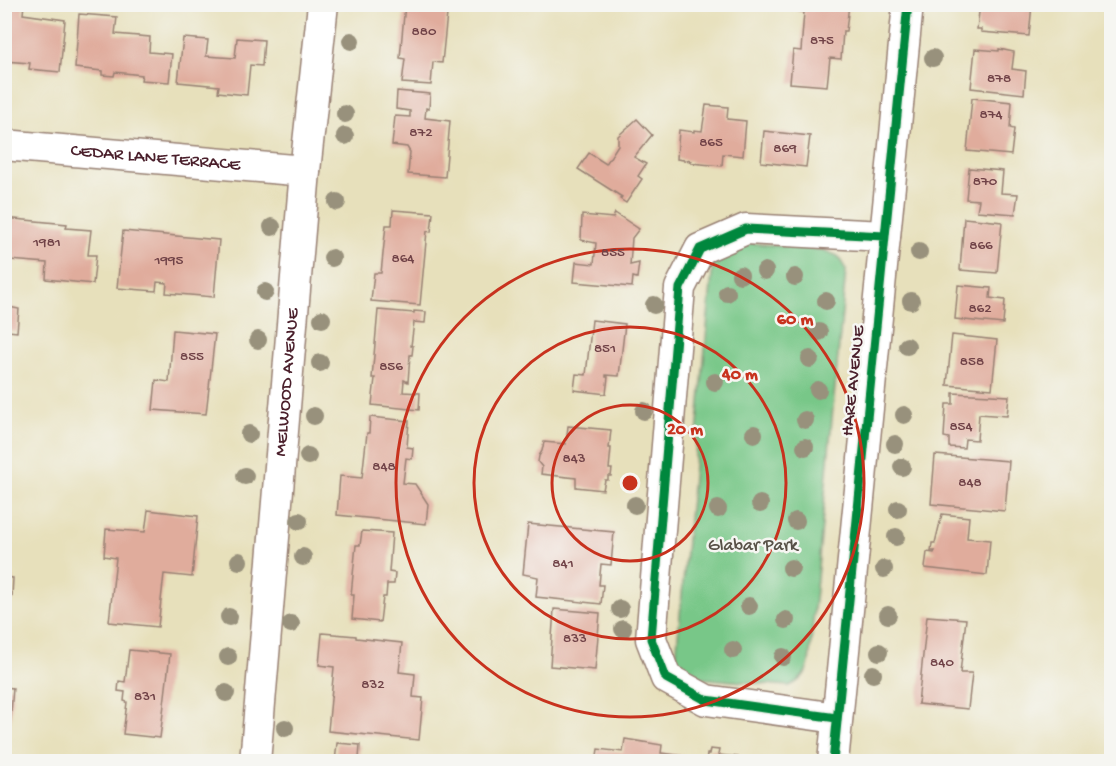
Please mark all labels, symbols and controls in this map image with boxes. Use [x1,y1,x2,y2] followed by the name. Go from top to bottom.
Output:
[412,23,437,41] house number: 880
[810,32,834,50] house number: 875
[987,70,1011,88] house number: 878
[979,106,1003,124] house number: 874
[409,124,433,142] house number: 872
[699,134,723,152] house number: 865
[70,140,242,176] street label: CEDAR LANE TERRACE
[773,140,797,158] house number: 869
[973,173,998,191] house number: 870
[32,234,61,252] house number: 1981
[969,237,993,255] house number: 866
[601,244,625,262] house number: 855
[392,250,414,268] house number: 864
[154,252,184,270] house number: 1995
[968,300,992,318] house number: 862
[270,307,304,457] street label: MELWOOD AVENUE
[777,310,813,331] text: 60 m
[838,324,870,437] street label: HARE AVENUE
[594,340,616,358] house number: 851
[180,348,204,366] house number: 855
[960,353,984,371] house number: 858
[379,358,403,376] house number: 856
[721,365,758,386] text: 40 m
[949,418,973,436] house number: 854
[667,420,703,441] text: 20 m
[562,450,586,468] house number: 843
[372,458,396,476] house number: 848
[620,473,640,493] centre of rings
[958,474,982,492] house number: 848
[708,536,800,557] park label: Glabar Park
[552,555,574,573] house number: 841
[563,630,587,648] house number: 833
[930,654,954,672] house number: 840
[361,676,385,694] house number: 832
[134,688,156,706] house number: 831

